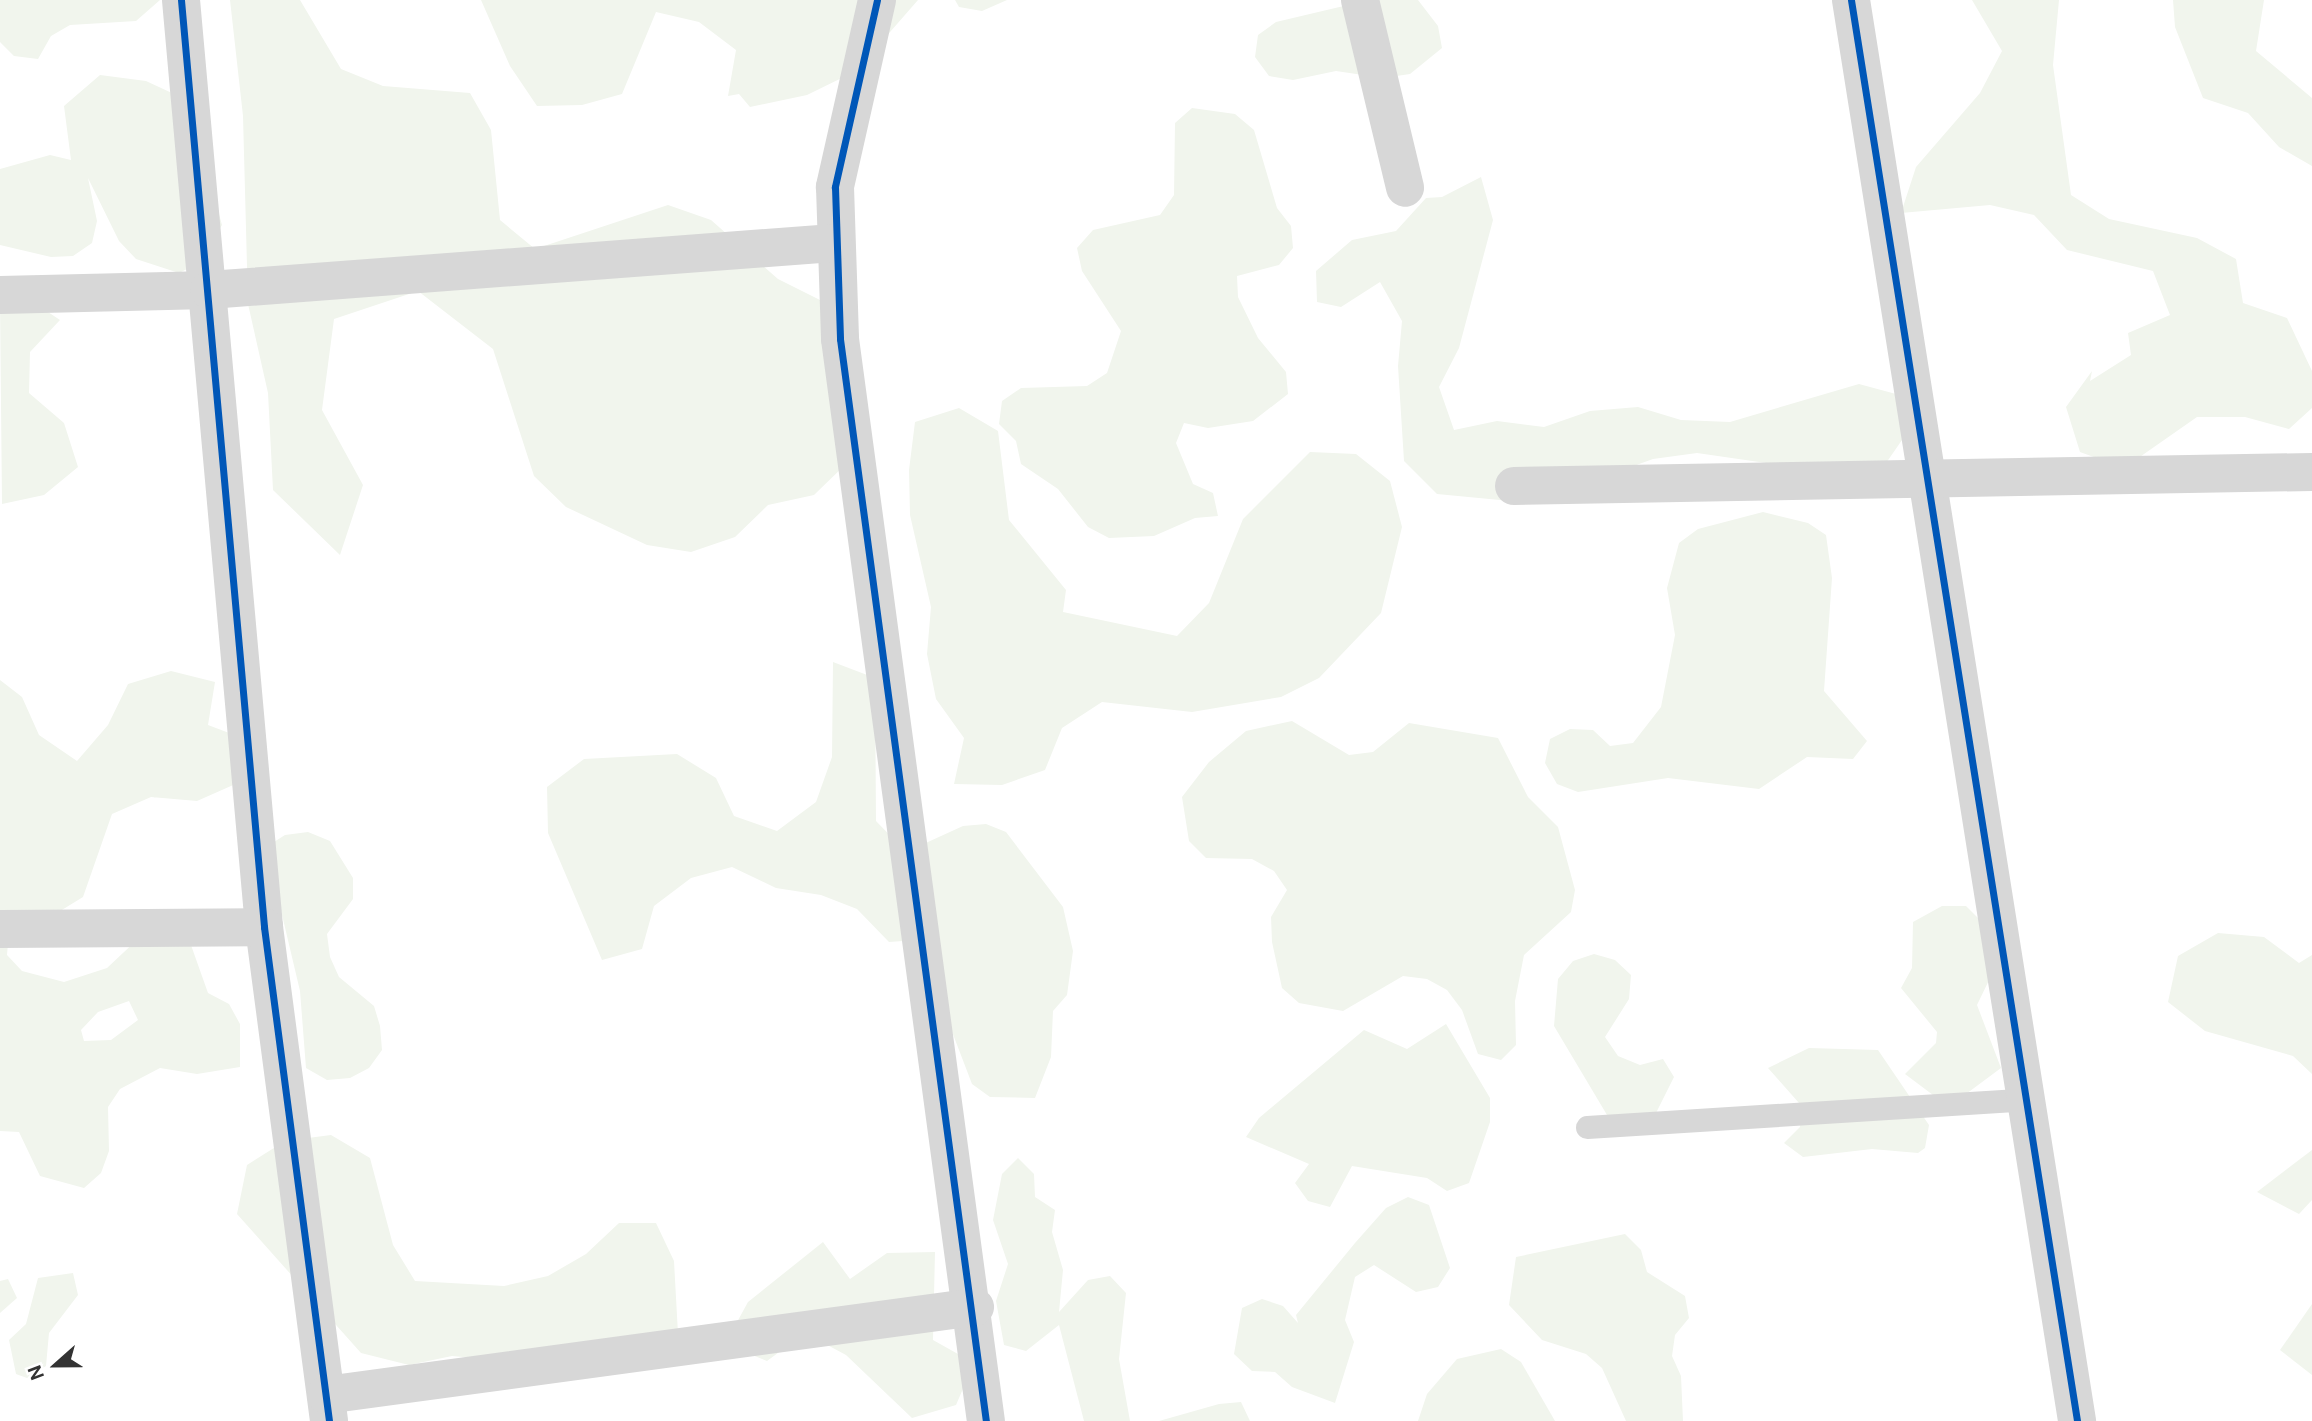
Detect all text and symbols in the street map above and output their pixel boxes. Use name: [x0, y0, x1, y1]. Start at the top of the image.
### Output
north arrow: [21, 1330, 91, 1400]
text: N: [22, 1362, 50, 1384]

